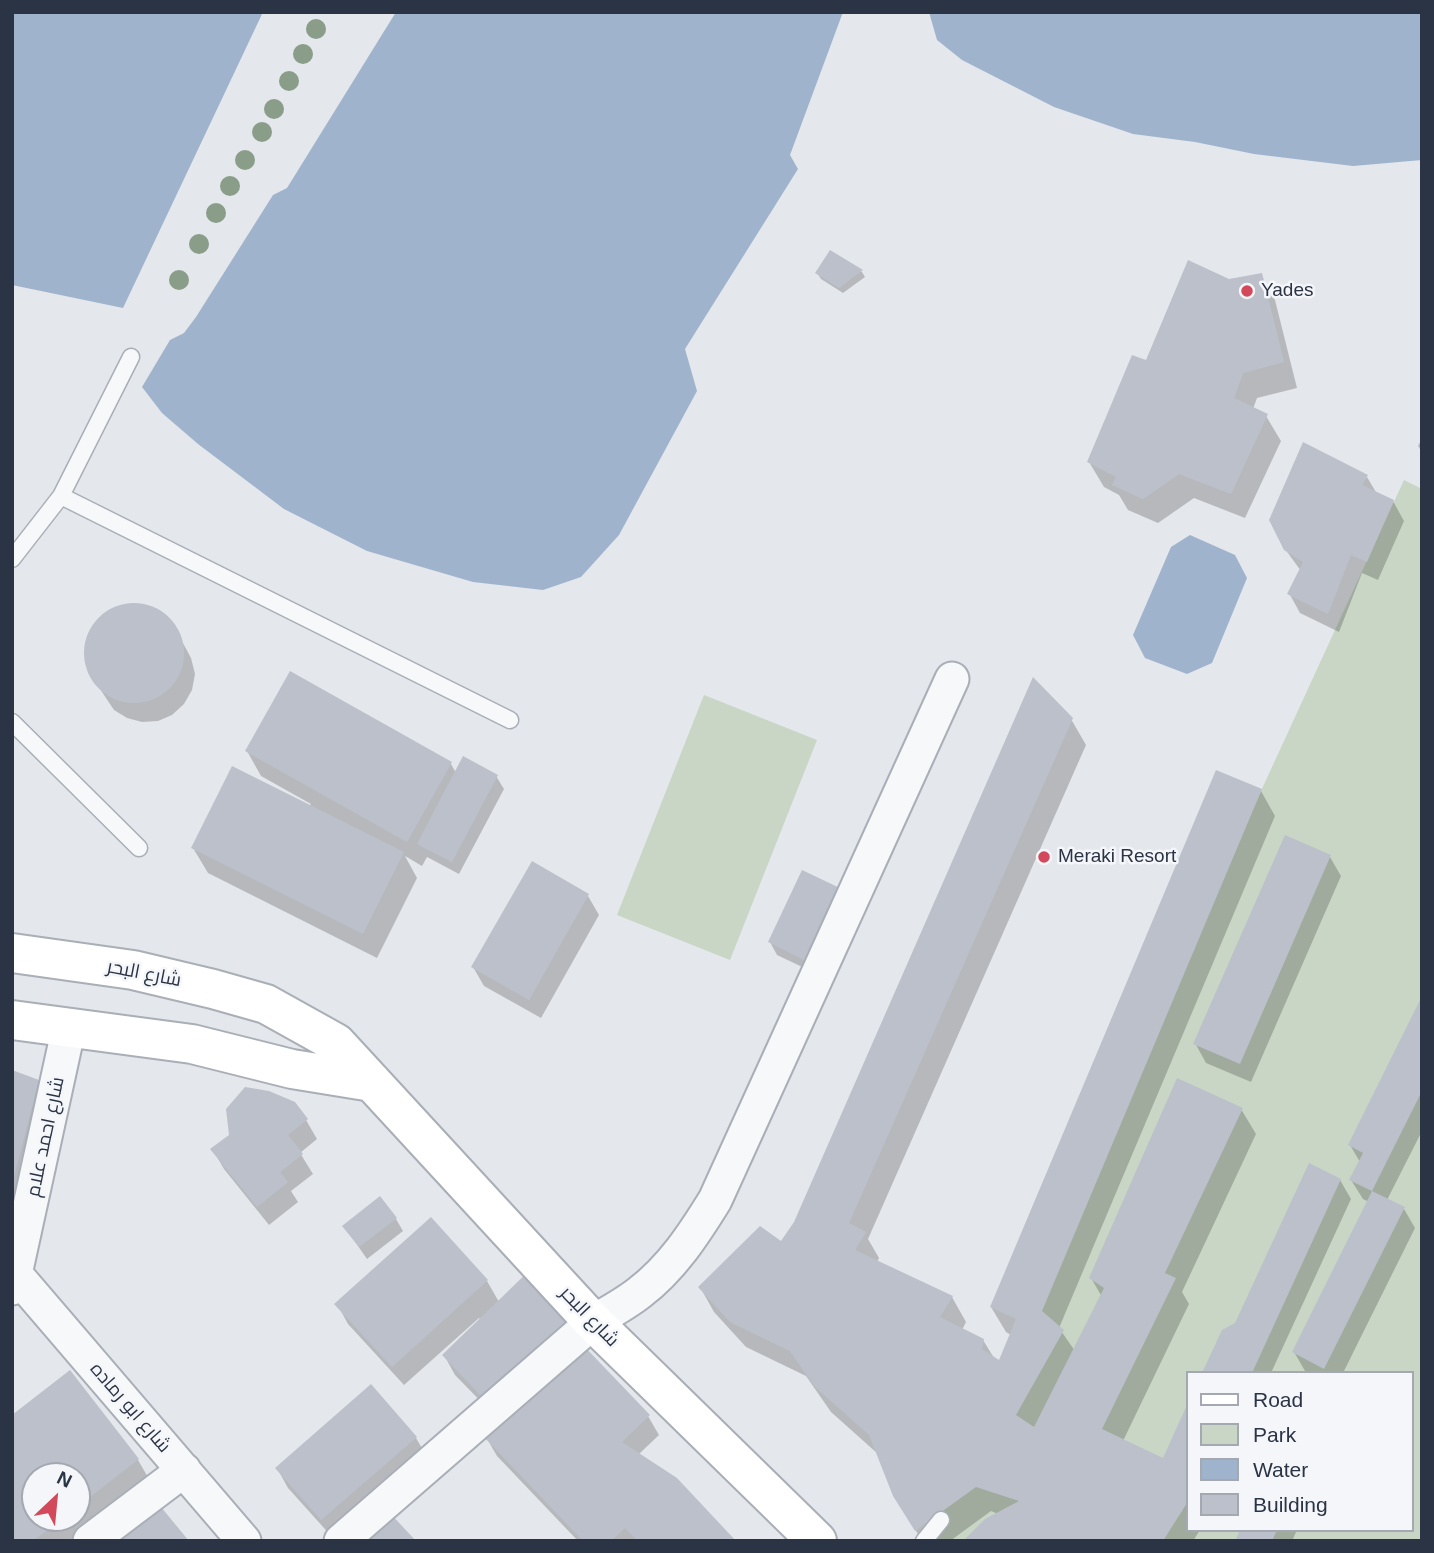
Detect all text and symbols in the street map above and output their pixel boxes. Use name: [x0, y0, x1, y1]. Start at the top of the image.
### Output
place label: Yades: [1261, 280, 1313, 302]
marker: Yades: [1239, 283, 1255, 299]
place label: Meraki Resort: [1058, 846, 1176, 868]
marker: Meraki Resort: [1036, 849, 1052, 865]
street label: شارع البحر: [105, 956, 183, 992]
street label: شارع احمد علام: [22, 1075, 70, 1199]
street label: شارع البحر: [555, 1282, 623, 1352]
street label: شارع ابو رماده: [85, 1358, 175, 1458]
legend: [1186, 1371, 1413, 1532]
text: Road: [1253, 1388, 1303, 1411]
text: Park: [1253, 1423, 1296, 1446]
text: Water: [1253, 1458, 1308, 1481]
north arrow: [21, 1462, 91, 1532]
text: N: [54, 1467, 75, 1492]
text: Building: [1253, 1493, 1328, 1516]

